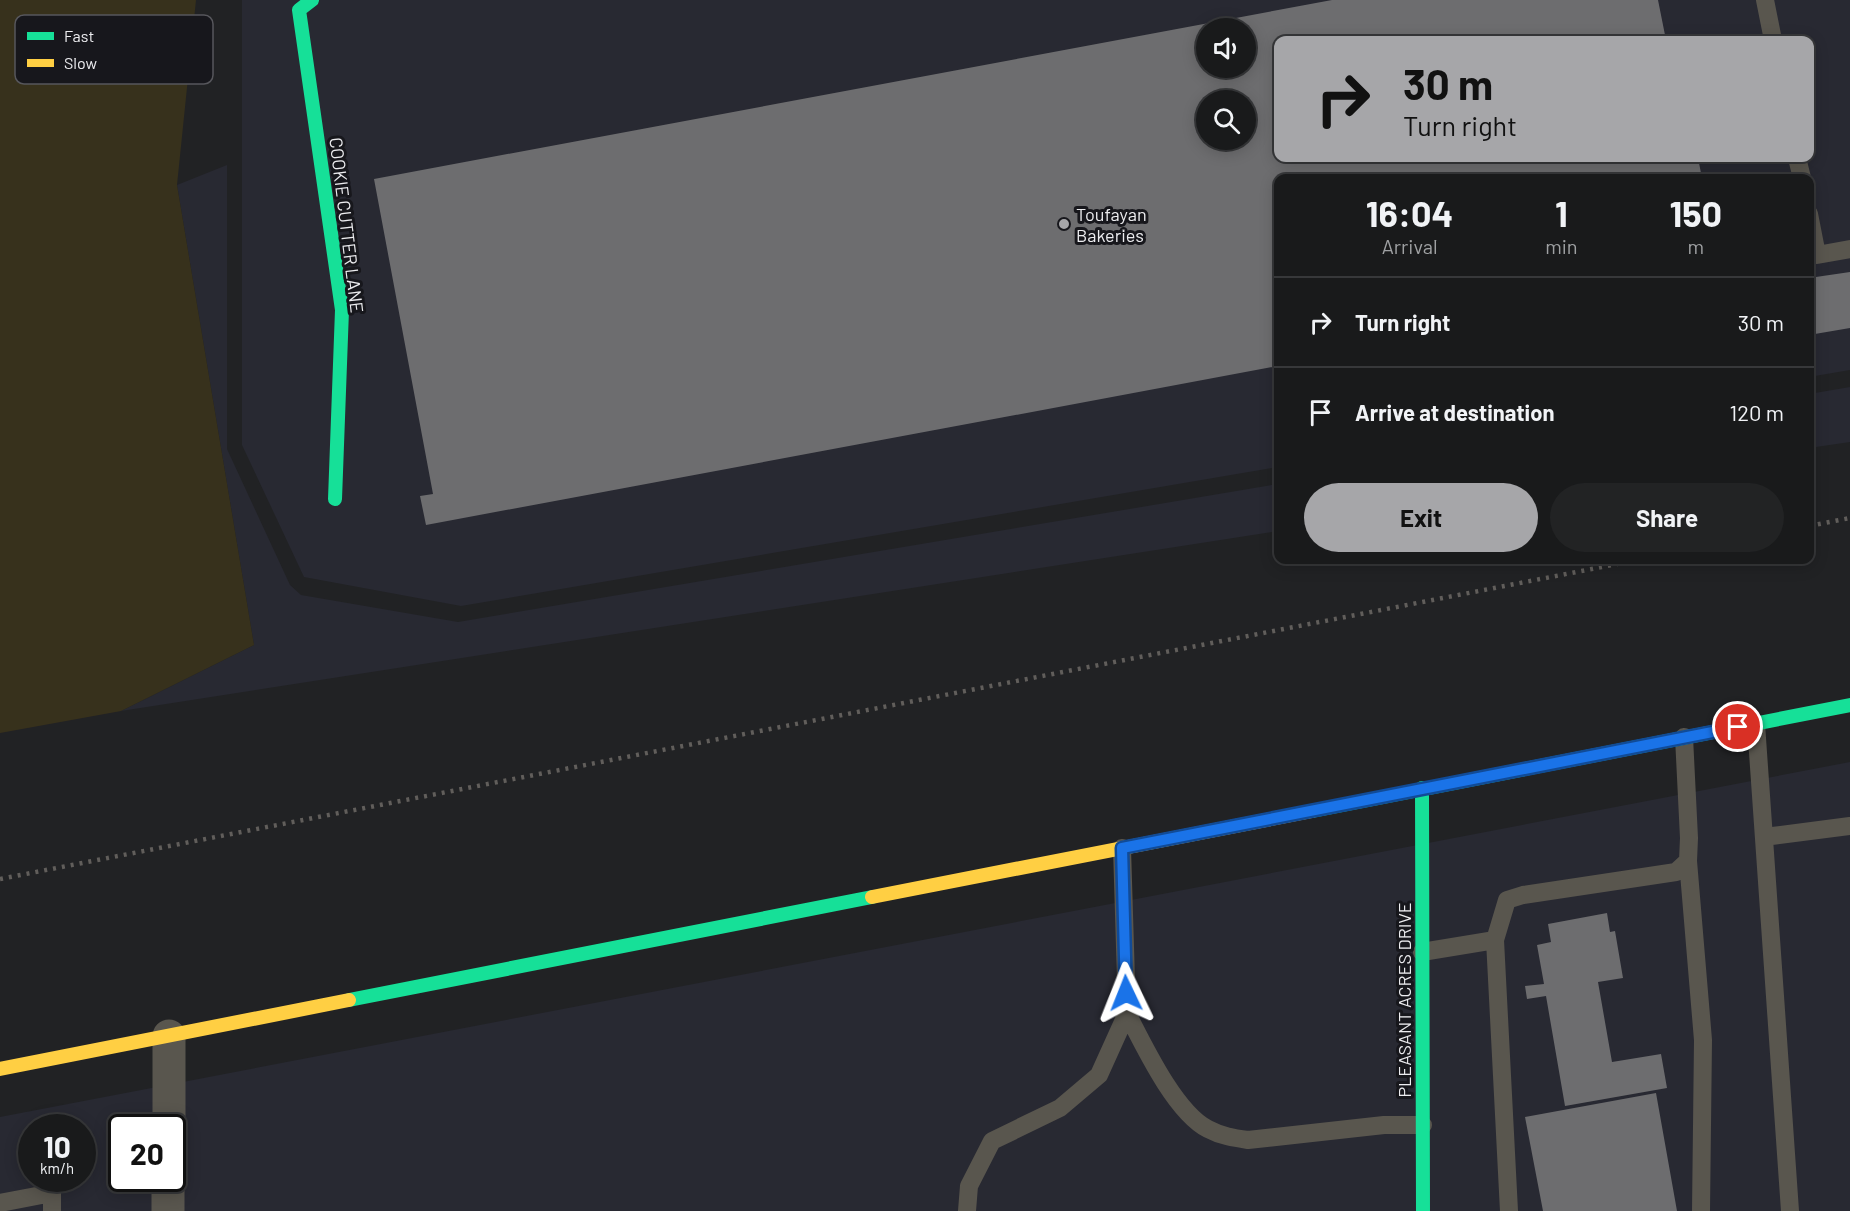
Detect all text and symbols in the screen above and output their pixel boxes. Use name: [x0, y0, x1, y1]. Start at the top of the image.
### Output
legend: [15, 15, 213, 84]
map controls: [1196, 18, 1256, 150]
button: sound: [1196, 18, 1256, 78]
text: Fast: [64, 26, 94, 45]
text: Slow: [64, 53, 97, 72]
text: 30 m: [1403, 58, 1493, 108]
icon: right: [1304, 60, 1382, 138]
button: search: [1196, 90, 1256, 150]
text: Turn right: [1403, 109, 1517, 141]
street label: COOKIE CUTTER LANE: [325, 136, 369, 314]
text: 16:04: [1366, 191, 1453, 234]
text: 1: [1555, 191, 1568, 234]
text: 150: [1669, 191, 1722, 234]
place label: Toufayan Bakeries: [1076, 203, 1147, 246]
marker: Toufayan Bakeries: [1057, 217, 1071, 231]
text: Arrival: [1382, 234, 1438, 258]
text: min: [1545, 234, 1578, 258]
text: m: [1688, 234, 1704, 258]
icon: right: [1304, 306, 1337, 339]
text: Turn right: [1355, 309, 1450, 335]
text: 30 m: [1738, 309, 1784, 335]
icon: arrive: [1304, 396, 1337, 429]
text: Arrive at destination: [1355, 399, 1554, 425]
text: 120 m: [1729, 399, 1784, 425]
button: Exit: [1304, 483, 1538, 552]
button: Share: [1550, 483, 1784, 552]
pin: [1712, 701, 1763, 752]
icon: arrive: [1721, 710, 1754, 743]
street label: PLEASANT ACRES DRIVE: [1393, 902, 1415, 1098]
position arrow: [1094, 961, 1158, 1025]
speed limit sign: 20: [108, 1114, 186, 1192]
text: 10: [43, 1128, 71, 1164]
text: km/h: [40, 1159, 74, 1177]

